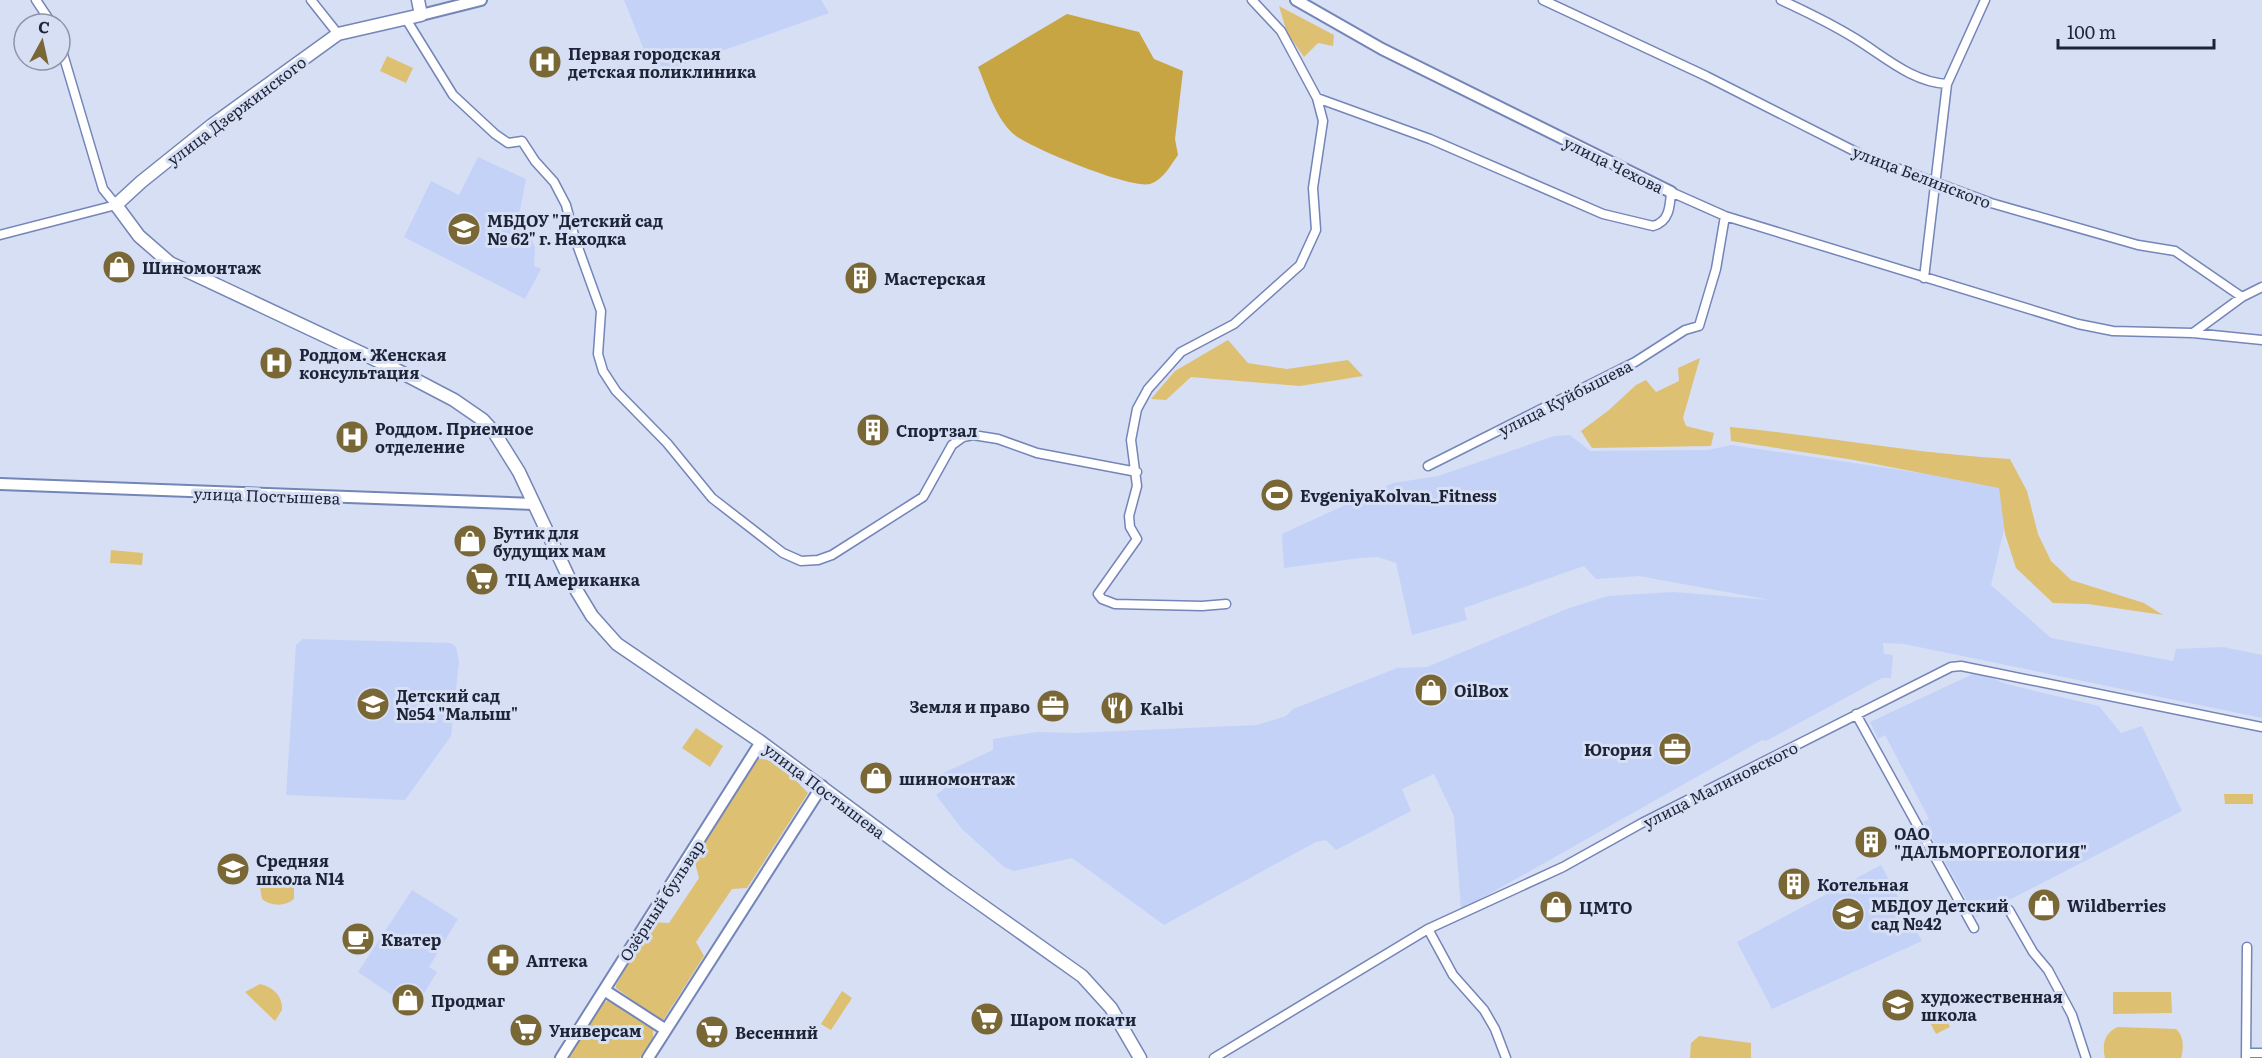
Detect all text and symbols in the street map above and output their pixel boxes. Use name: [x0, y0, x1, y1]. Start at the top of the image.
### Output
north arrow: [12, 12, 72, 72]
scale bar: [2058, 12, 2214, 50]
text: С: [37, 13, 52, 39]
text: 100 m: [2067, 18, 2116, 45]
place label: Первая городская детская поликлиника: [568, 41, 757, 83]
hospital icon: Первая городская детская поликлиника: [527, 44, 563, 80]
street label: улица Дзержинского: [161, 50, 311, 170]
street label: улица Чехова: [1560, 129, 1668, 199]
street label: улица Белинского: [1849, 138, 1995, 214]
place label: МБДОУ "Детский сад № 62" г. Находка: [487, 208, 663, 250]
school or university icon: МБДОУ "Детский сад № 62" г. Находка: [446, 211, 482, 247]
shop icon: Шиномонтаж: [101, 249, 137, 285]
place label: Шиномонтаж: [142, 255, 262, 279]
building icon: Мастерская: [843, 260, 879, 296]
place label: Мастерская: [884, 266, 986, 290]
place label: Роддом. Женская консультация: [299, 342, 446, 384]
hospital icon: Роддом. Женская консультация: [258, 345, 294, 381]
street label: улица Куйбышева: [1494, 353, 1636, 441]
building icon: Спортзал: [855, 412, 891, 448]
place label: Роддом. Приемное отделение: [375, 416, 533, 458]
place label: Спортзал: [896, 418, 977, 442]
hospital icon: Роддом. Приемное отделение: [334, 419, 370, 455]
sports icon: EvgeniyaKolvan_Fitness: [1259, 477, 1295, 513]
street label: улица Постышева: [193, 480, 341, 510]
place label: EvgeniyaKolvan_Fitness: [1300, 483, 1497, 507]
place label: Бутик для будущих мам: [493, 520, 606, 562]
shop icon: Бутик для будущих мам: [452, 523, 488, 559]
supermarket icon: ТЦ Американка: [464, 561, 500, 597]
place label: ТЦ Американка: [505, 567, 641, 591]
shop icon: OilBox: [1413, 672, 1449, 708]
place label: OilBox: [1454, 678, 1509, 702]
place label: Детский сад №54 "Малыш": [396, 683, 518, 725]
school or university icon: Детский сад №54 "Малыш": [355, 686, 391, 722]
office icon: Земля и право: [1035, 688, 1071, 724]
restaurant icon: Kalbi: [1099, 690, 1135, 726]
place label: Земля и право: [909, 694, 1030, 718]
place label: Kalbi: [1140, 696, 1184, 720]
office icon: Югория: [1657, 731, 1693, 767]
street label: улица Малиновского: [1638, 734, 1802, 834]
street label: улица Постышева: [759, 736, 891, 844]
place label: Югория: [1584, 737, 1652, 761]
shop icon: шиномонтаж: [858, 760, 894, 796]
place label: шиномонтаж: [899, 766, 1016, 790]
place label: ОАО "ДАЛЬМОРГЕОЛОГИЯ": [1894, 821, 2087, 863]
building icon: ОАО "ДАЛЬМОРГЕОЛОГИЯ": [1853, 824, 1889, 860]
street label: Озёрный бульвар: [613, 835, 709, 965]
place label: Средняя школа N14: [256, 848, 344, 890]
school or university icon: Средняя школа N14: [215, 851, 251, 887]
building icon: Котельная: [1776, 866, 1812, 902]
place label: Котельная: [1817, 872, 1909, 896]
shop icon: Wildberries: [2026, 887, 2062, 923]
shop icon: ЦМТО: [1538, 889, 1574, 925]
place label: МБДОУ Детский сад №42: [1871, 893, 2009, 935]
place label: Wildberries: [2067, 893, 2166, 917]
place label: ЦМТО: [1579, 895, 1633, 919]
school or university icon: МБДОУ Детский сад №42: [1830, 896, 1866, 932]
cafe icon: Кватер: [340, 921, 376, 957]
place label: Кватер: [381, 927, 441, 951]
pharmacy icon: Аптека: [485, 942, 521, 978]
place label: Аптека: [526, 948, 589, 972]
shop icon: Продмаг: [390, 982, 426, 1018]
place label: художественная школа: [1921, 984, 2063, 1026]
school or university icon: художественная школа: [1880, 987, 1916, 1023]
place label: Продмаг: [431, 988, 506, 1012]
supermarket icon: Шаром покати: [969, 1001, 1005, 1037]
place label: Шаром покати: [1010, 1007, 1136, 1031]
supermarket icon: Универсам: [508, 1012, 544, 1048]
supermarket icon: Весенний: [694, 1014, 730, 1050]
place label: Универсам: [549, 1018, 641, 1042]
place label: Весенний: [735, 1020, 818, 1044]

